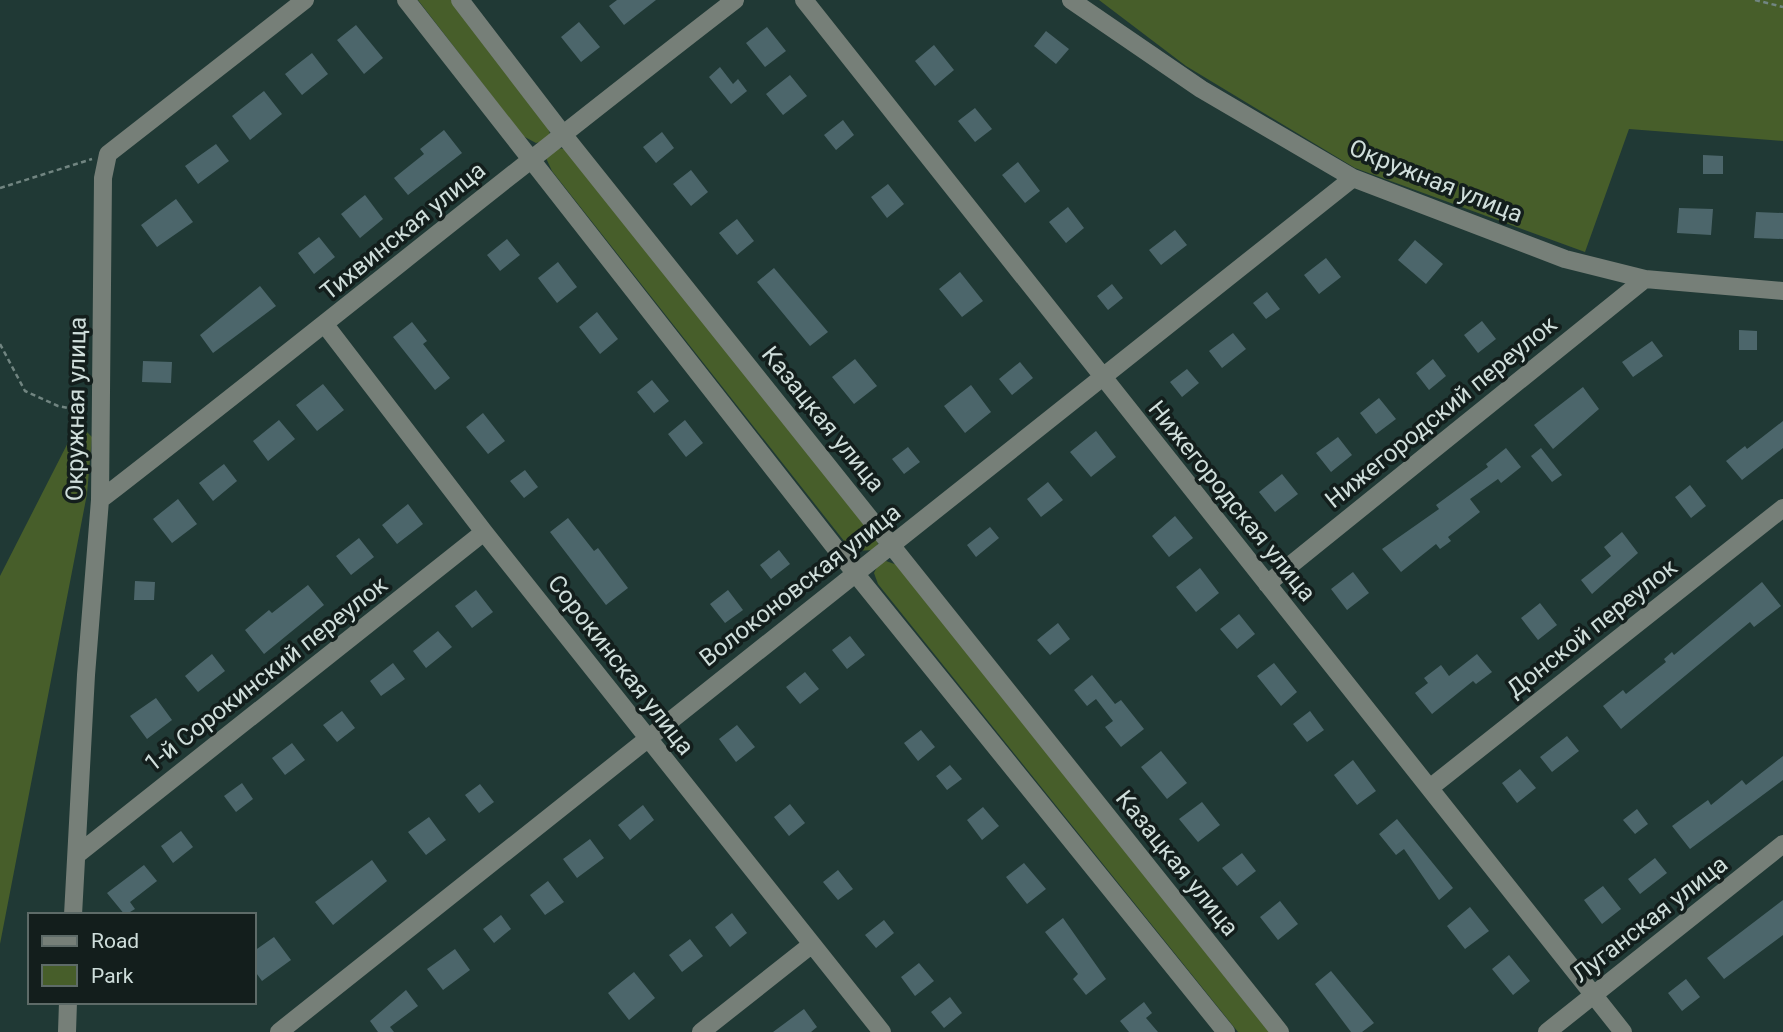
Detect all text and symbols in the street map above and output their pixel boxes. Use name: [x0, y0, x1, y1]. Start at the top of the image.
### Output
street label: Окружная улица: [1345, 133, 1527, 229]
street label: Тихвинская улица: [315, 156, 491, 306]
street label: Нижегородский переулок: [1320, 310, 1562, 514]
street label: Окружная улица: [60, 317, 92, 501]
street label: Казацкая улица: [756, 341, 890, 497]
street label: Нижегородская улица: [1143, 395, 1321, 607]
street label: Волоконовская улица: [694, 498, 906, 672]
street label: Донской переулок: [1501, 553, 1683, 703]
street label: Сорокинская улица: [542, 569, 700, 761]
street label: 1-й Сорокинский переулок: [139, 571, 393, 777]
street label: Казацкая улица: [1110, 785, 1244, 941]
street label: Луганская улица: [1567, 850, 1733, 988]
legend: [28, 913, 256, 1004]
text: Road: [91, 929, 139, 953]
text: Park: [91, 964, 134, 988]

